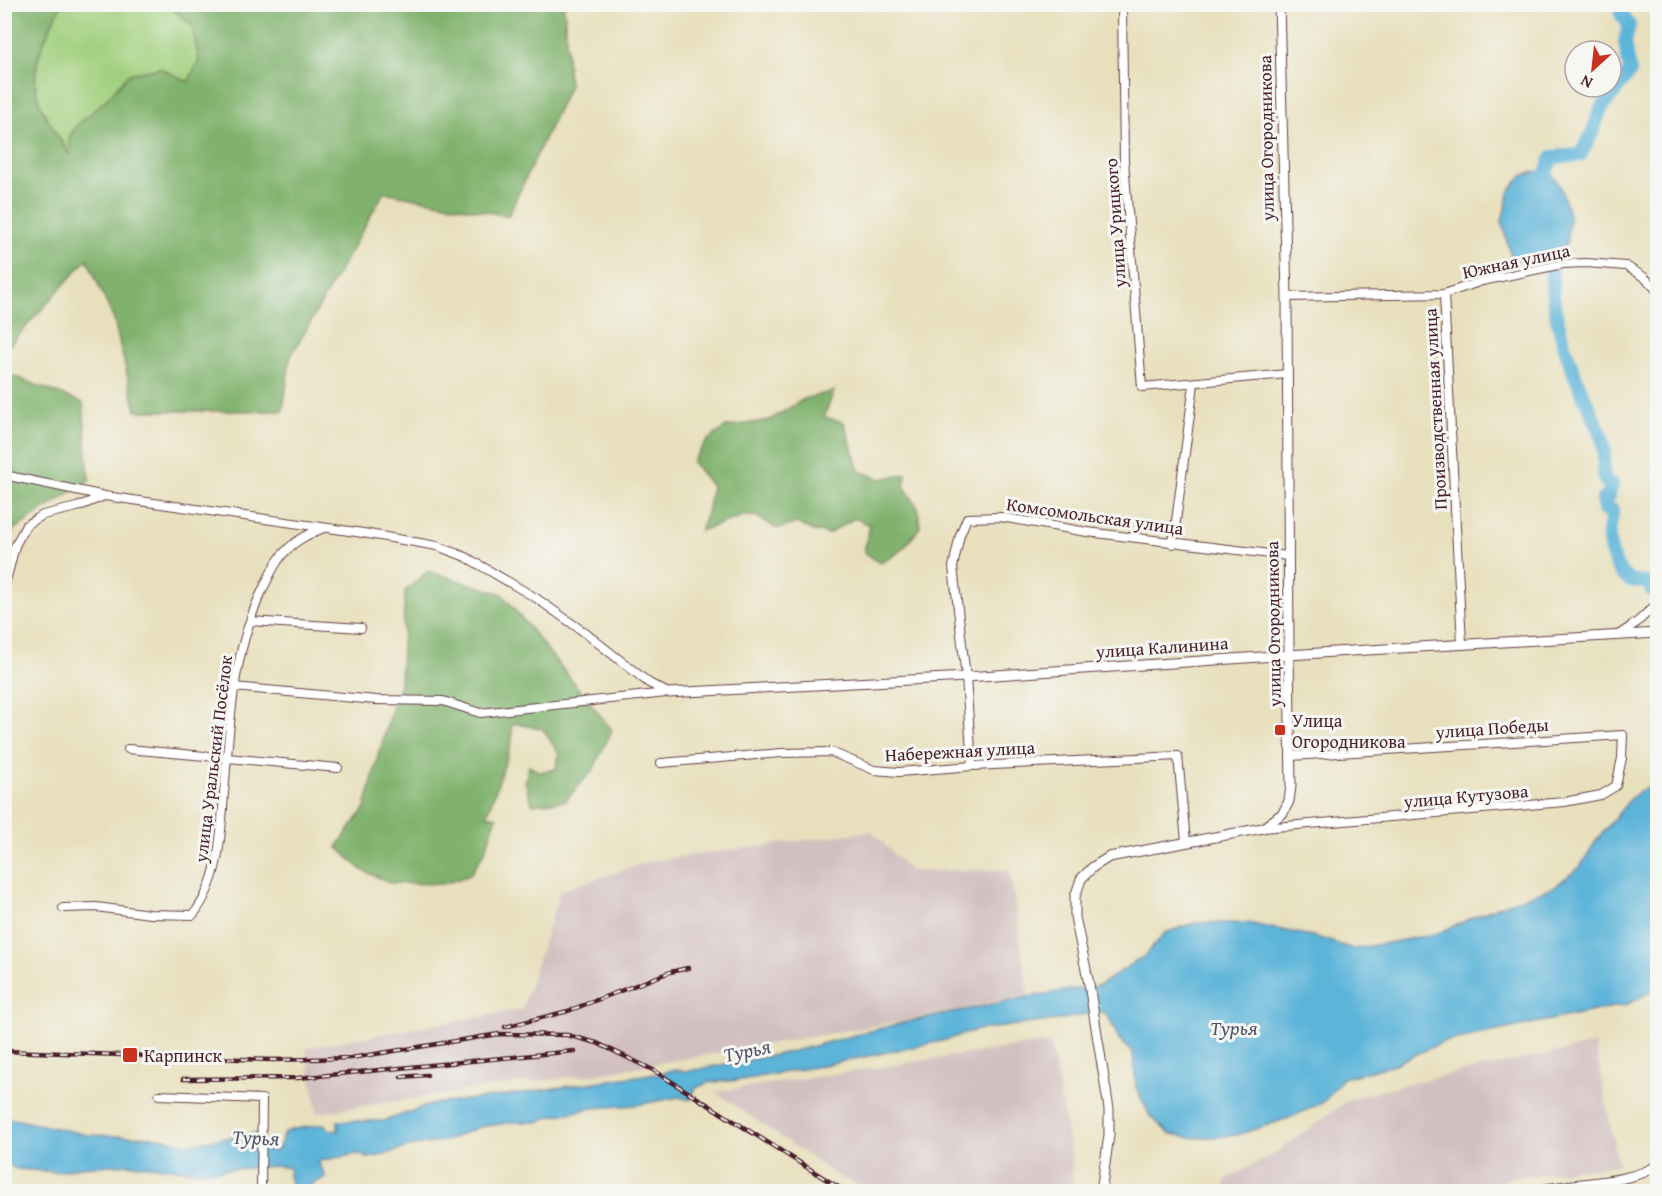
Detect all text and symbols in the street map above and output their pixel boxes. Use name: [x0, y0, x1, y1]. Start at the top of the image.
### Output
north arrow: [1563, 39, 1623, 99]
street label: улица Огородникова: [1251, 54, 1281, 222]
text: N: [1576, 69, 1596, 95]
street label: улица Урицкого: [1097, 157, 1133, 290]
street label: Южная улица: [1460, 236, 1573, 286]
street label: Производственная улица: [1416, 307, 1454, 510]
street label: Комсомольская улица: [1005, 490, 1186, 542]
street label: улица Огородникова: [1258, 540, 1288, 708]
street label: улица Калинина: [1094, 629, 1230, 665]
street label: улица Уральский Посёлок: [187, 653, 239, 865]
place label: Улица Огородникова: [1292, 707, 1406, 755]
street label: улица Победы: [1434, 711, 1550, 745]
marker: Улица Огородникова: [1273, 723, 1287, 737]
street label: Набережная улица: [884, 734, 1036, 768]
street label: улица Кутузова: [1402, 777, 1530, 815]
water label: Турья: [1210, 1013, 1258, 1042]
water label: Турья: [721, 1031, 773, 1069]
place label: Карпинск: [144, 1042, 223, 1069]
marker: Карпинск: [121, 1046, 139, 1064]
water label: Турья: [232, 1122, 280, 1152]

